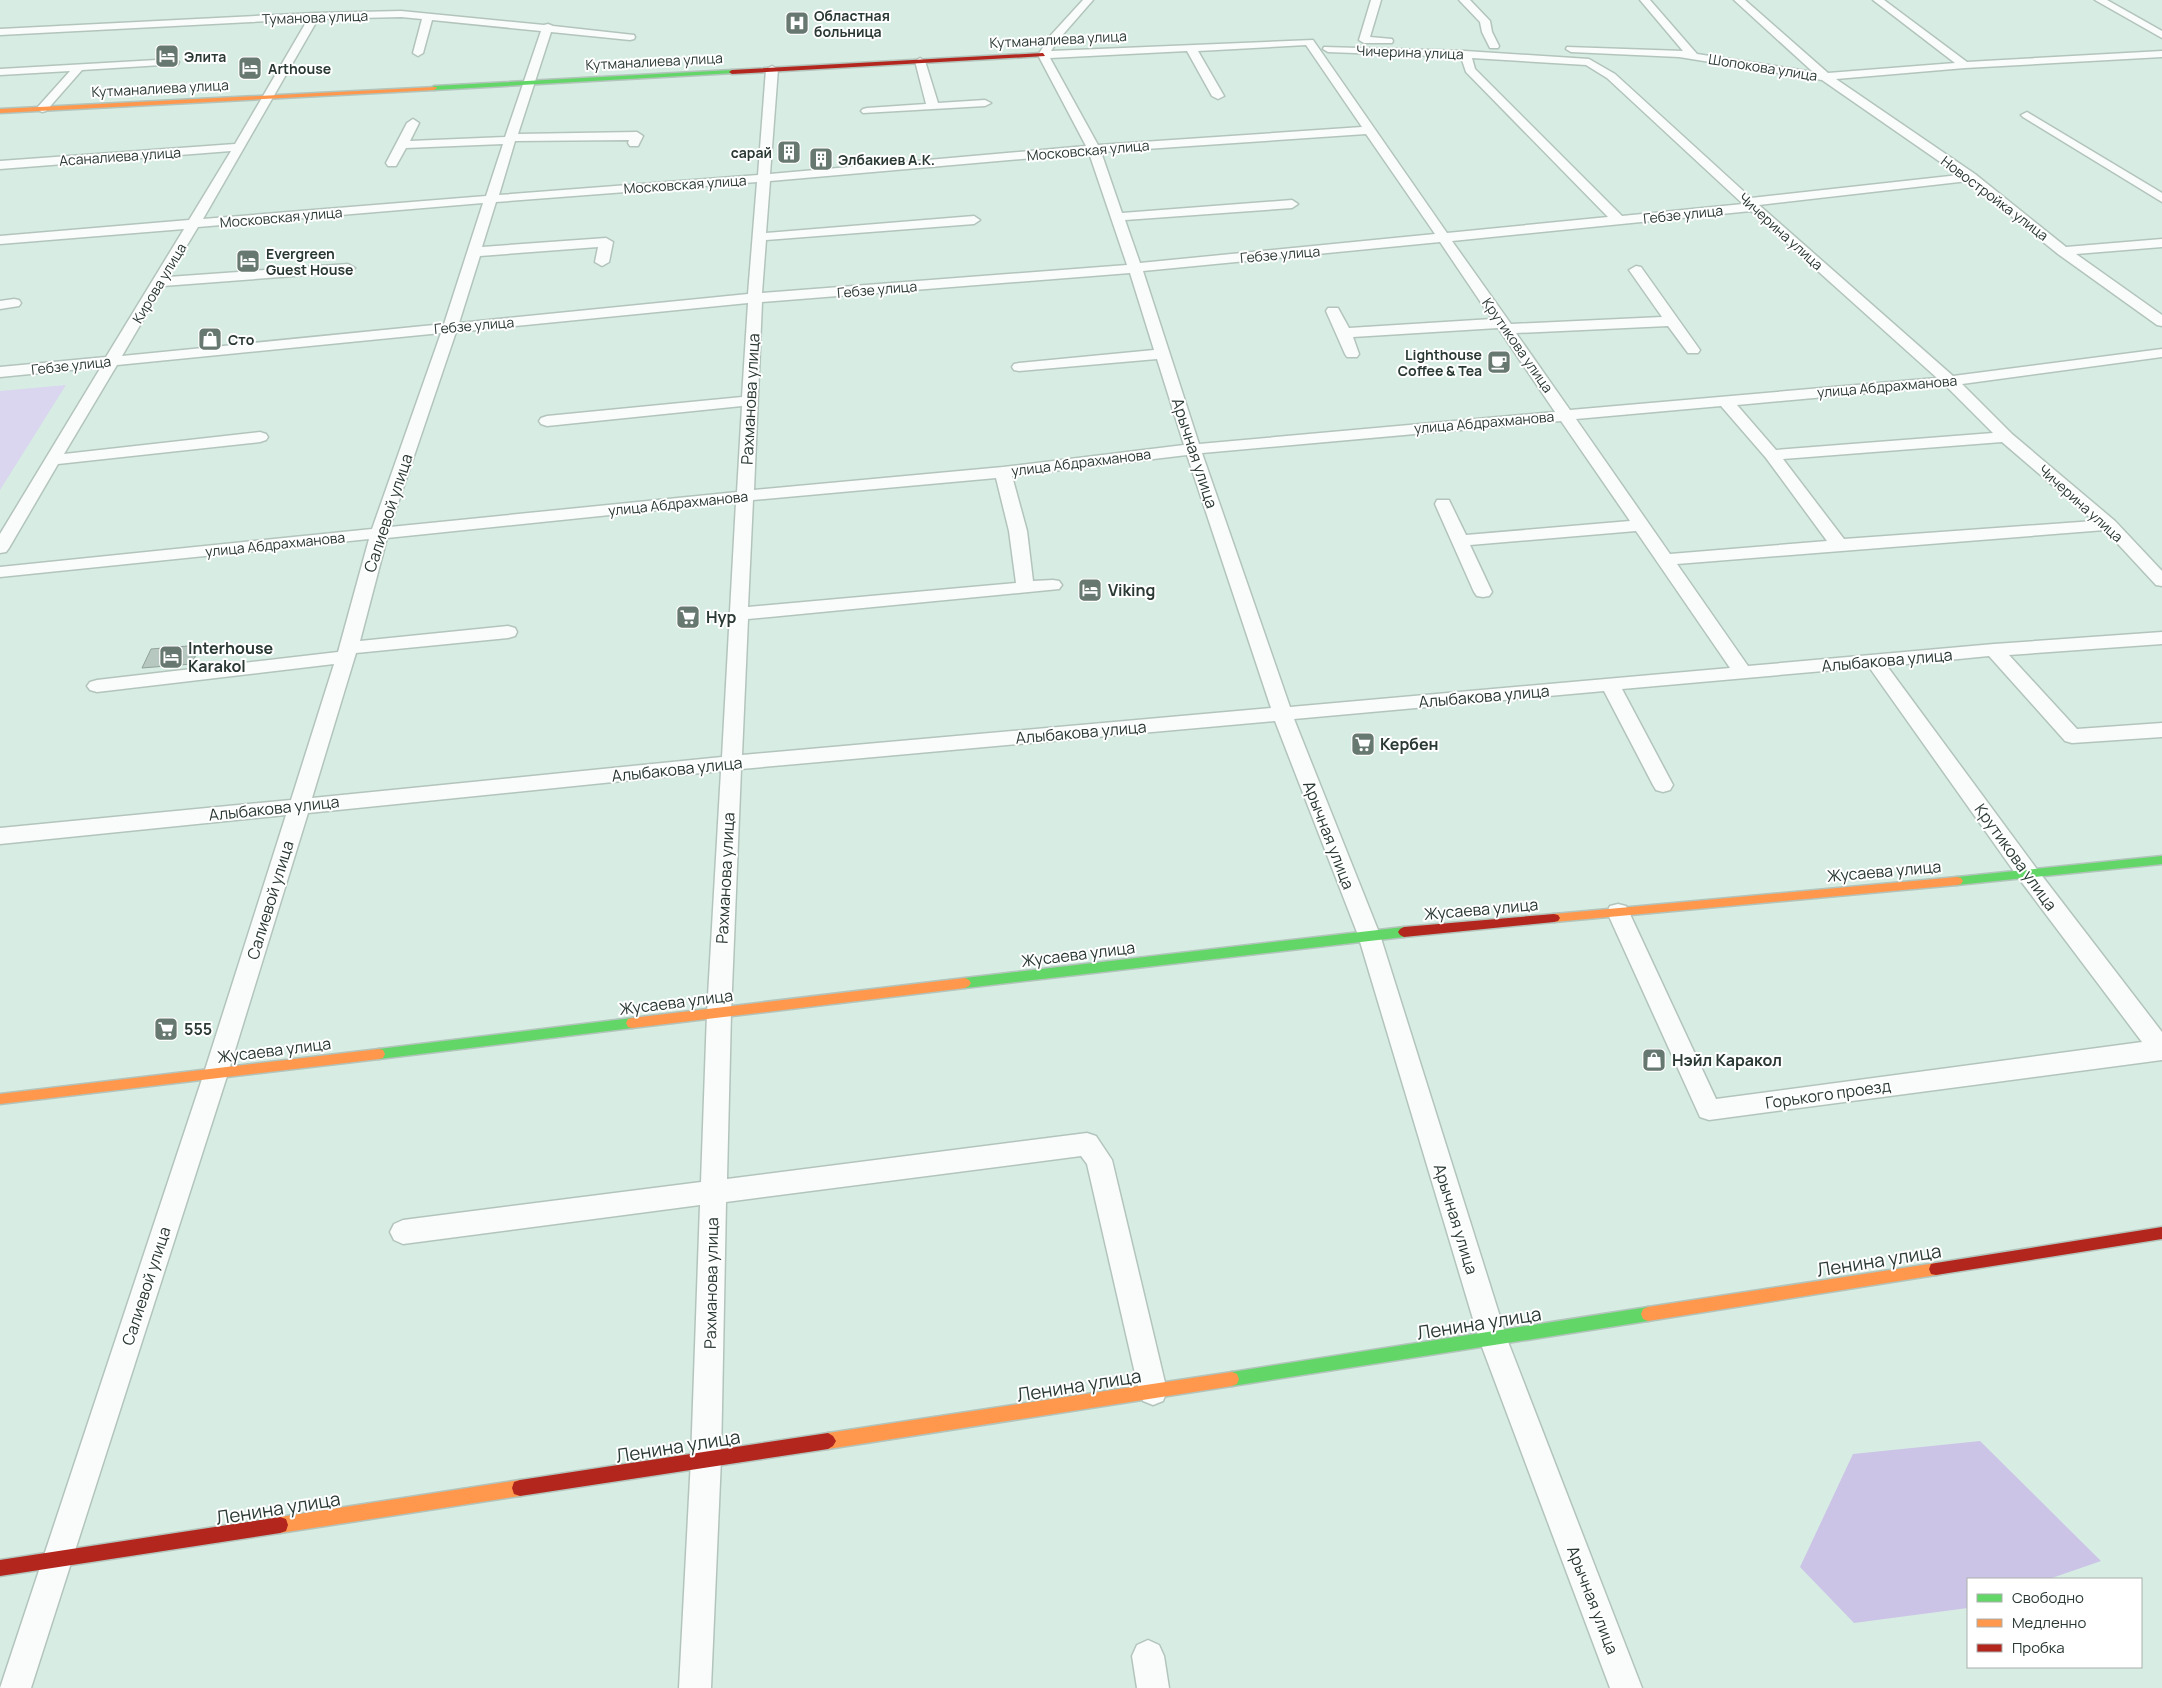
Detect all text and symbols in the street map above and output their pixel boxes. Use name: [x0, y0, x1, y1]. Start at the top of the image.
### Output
street label: Туманова улица: [261, 6, 369, 28]
place label: Областная больница: [814, 6, 890, 41]
hospital icon: Областная больница: [784, 10, 810, 36]
street label: Кутманалиева улица: [989, 26, 1127, 52]
street label: Чичерина улица: [1356, 41, 1464, 63]
hotel icon: Элита: [154, 43, 180, 69]
place label: Элита: [184, 47, 226, 66]
street label: Кутманалиева улица: [585, 48, 723, 74]
street label: Шопокова улица: [1707, 49, 1819, 85]
hotel icon: Arthouse: [237, 55, 263, 81]
place label: Arthouse: [268, 59, 331, 78]
street label: Кутманалиева улица: [91, 75, 229, 101]
street label: Московская улица: [1026, 135, 1150, 165]
building icon: сарай: [776, 139, 802, 165]
street label: Асаналиева улица: [58, 142, 182, 170]
place label: сарай: [731, 143, 772, 162]
building icon: Элбакиев А.К.: [808, 146, 834, 172]
place label: Элбакиев А.К.: [838, 150, 935, 169]
street label: Новостройка улица: [1937, 151, 2053, 245]
street label: Московская улица: [623, 170, 747, 198]
street label: Чичерина улица: [1735, 188, 1827, 274]
street label: Гебзе улица: [1642, 200, 1724, 228]
street label: Московская улица: [219, 202, 343, 232]
street label: Кирова улица: [128, 239, 190, 327]
street label: Гебзе улица: [1239, 241, 1321, 267]
place label: Evergreen Guest House: [266, 244, 353, 279]
hotel icon: Evergreen Guest House: [235, 248, 261, 274]
street label: Гебзе улица: [836, 276, 918, 302]
street label: Крутикова улица: [1478, 294, 1558, 396]
street label: Гебзе улица: [433, 312, 515, 338]
shop icon: Сто: [197, 326, 223, 352]
place label: Сто: [228, 330, 255, 349]
street label: Рахманова улица: [736, 333, 764, 465]
place label: Lighthouse Coffee & Tea: [1398, 345, 1482, 380]
cafe icon: Lighthouse Coffee & Tea: [1486, 349, 1512, 375]
street label: Гебзе улица: [30, 351, 112, 379]
street label: улица Абдрахманова: [1816, 370, 1958, 402]
street label: Арычная улица: [1167, 395, 1223, 511]
street label: улица Абдрахманова: [1413, 406, 1555, 438]
street label: улица Абдрахманова: [1010, 444, 1152, 480]
street label: Салиевой улица: [358, 451, 418, 575]
street label: Чичерина улица: [2035, 460, 2127, 546]
street label: улица Абдрахманова: [607, 486, 749, 520]
street label: улица Абдрахманова: [204, 527, 346, 561]
hotel icon: Viking: [1077, 577, 1103, 603]
place label: Viking: [1108, 579, 1155, 601]
supermarket icon: Нур: [675, 604, 701, 630]
place label: Нур: [706, 606, 736, 628]
place label: Interhouse Karakol: [188, 637, 274, 677]
street label: Алыбакова улица: [1821, 643, 1953, 677]
hotel icon: Interhouse Karakol: [158, 644, 184, 670]
street label: Алыбакова улица: [1418, 679, 1550, 713]
street label: Алыбакова улица: [1015, 715, 1147, 749]
supermarket icon: Кербен: [1350, 731, 1376, 757]
place label: Кербен: [1380, 733, 1439, 755]
street label: Алыбакова улица: [611, 751, 743, 787]
street label: Арычная улица: [1298, 778, 1360, 892]
street label: Алыбакова улица: [208, 790, 340, 826]
street label: Крутикова улица: [1970, 799, 2062, 915]
street label: Рахманова улица: [711, 812, 739, 944]
street label: Салиевой улица: [241, 838, 299, 962]
street label: Жусаева улица: [1826, 855, 1942, 887]
street label: Жусаева улица: [1423, 893, 1539, 925]
street label: Жусаева улица: [1020, 936, 1136, 972]
street label: Жусаева улица: [618, 984, 734, 1020]
supermarket icon: 555: [153, 1016, 179, 1042]
place label: 555: [184, 1018, 212, 1040]
street label: Жусаева улица: [216, 1032, 332, 1068]
shop icon: Нэйл Каракол: [1641, 1047, 1667, 1073]
place label: Нэйл Каракол: [1672, 1049, 1782, 1071]
street label: Горького проезд: [1764, 1074, 1893, 1114]
street label: Арычная улица: [1429, 1161, 1483, 1277]
street label: Рахманова улица: [699, 1217, 723, 1349]
street label: Салиевой улица: [116, 1224, 176, 1348]
street label: Ленина улица: [1815, 1237, 1943, 1283]
street label: Ленина улица: [1415, 1300, 1543, 1346]
street label: Ленина улица: [1015, 1362, 1143, 1408]
street label: Ленина улица: [614, 1423, 742, 1469]
street label: Ленина улица: [214, 1485, 342, 1531]
street label: Арычная улица: [1562, 1543, 1624, 1657]
legend: [1967, 1578, 2142, 1668]
text: Свободно: [2012, 1587, 2084, 1608]
text: Медленно: [2012, 1612, 2086, 1633]
text: Пробка: [2012, 1637, 2065, 1658]

